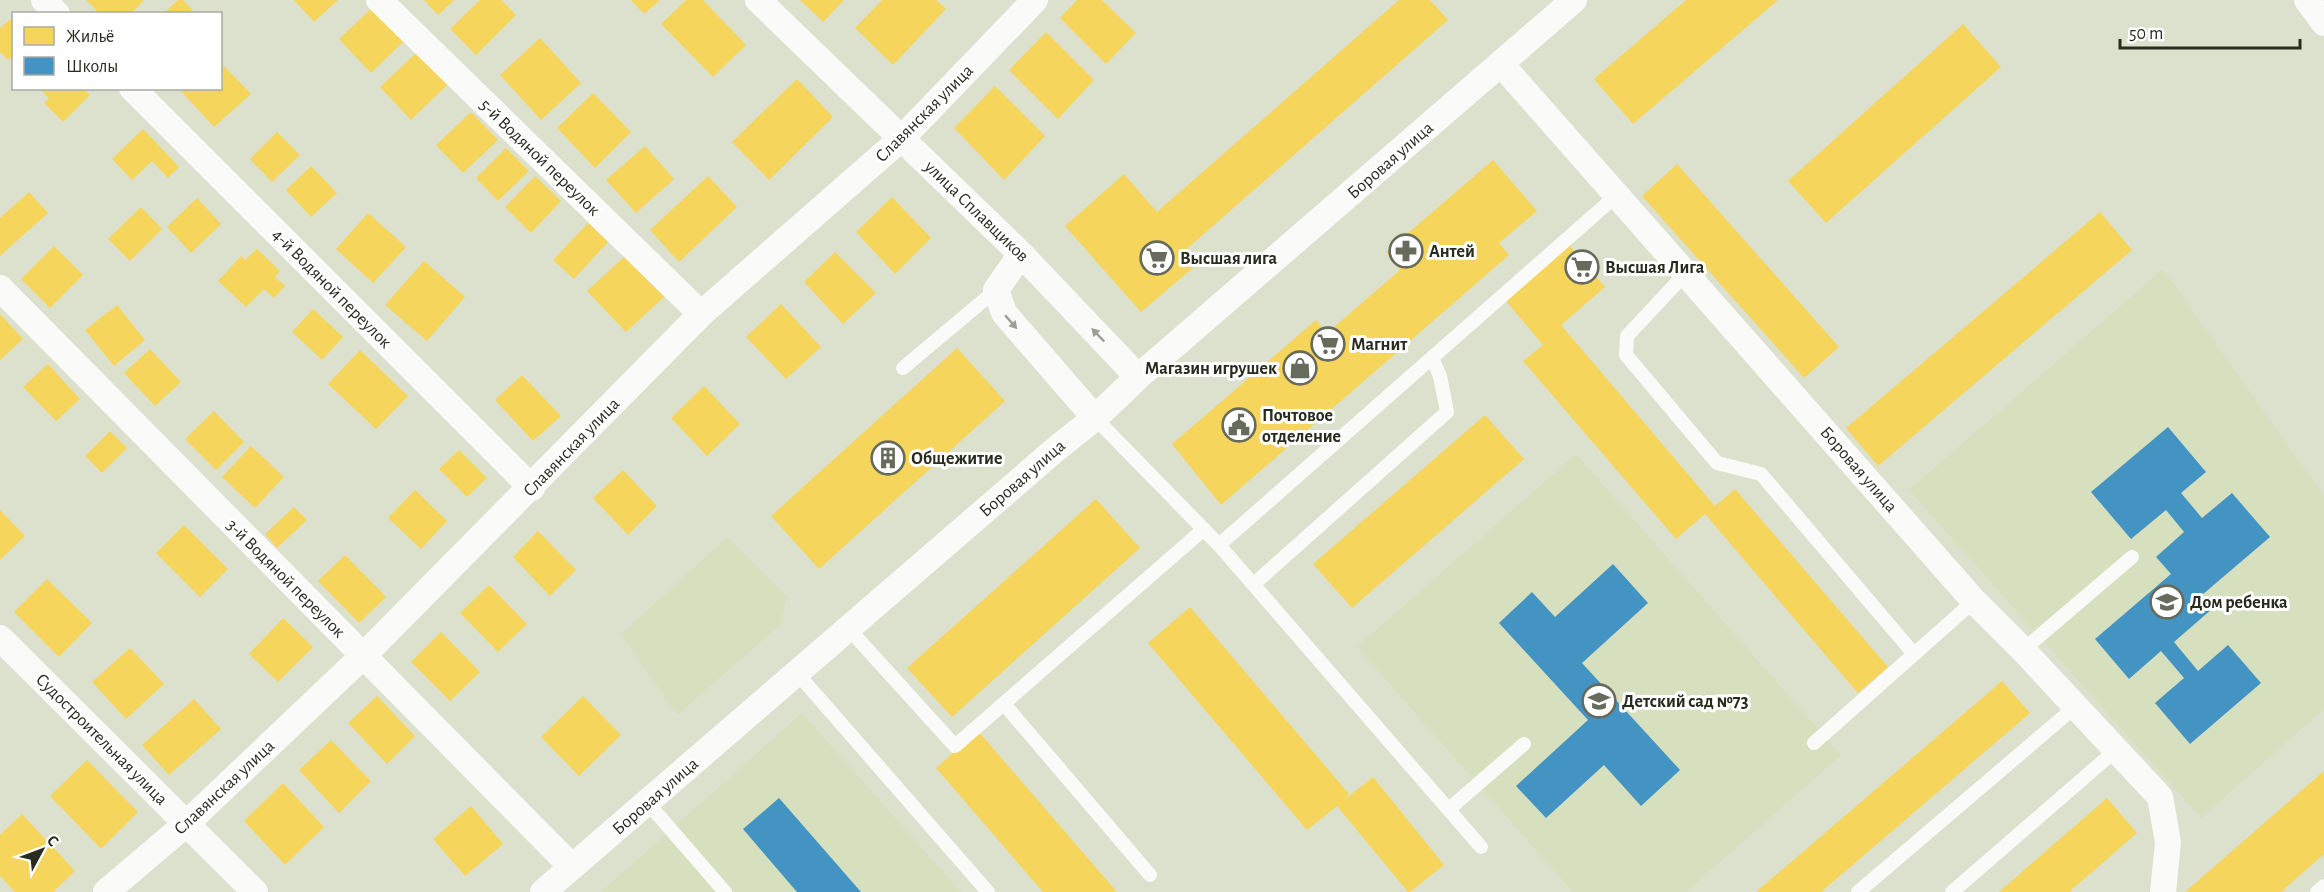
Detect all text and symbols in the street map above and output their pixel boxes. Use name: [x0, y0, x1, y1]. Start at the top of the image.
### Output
legend: [12, 12, 222, 90]
scale bar: [2120, 12, 2300, 50]
text: 50 m: [2129, 25, 2163, 43]
text: Жильё: [66, 28, 114, 46]
text: Школы: [66, 58, 118, 76]
street label: Славянская улица: [872, 61, 977, 166]
street label: 5-й Водяной переулок: [476, 96, 603, 220]
street label: Боровая улица: [1344, 119, 1437, 203]
street label: улица Сплавщиков: [920, 157, 1032, 266]
street label: 4-й Водяной переулок: [268, 226, 395, 352]
pharmacy icon: Антей: [1388, 233, 1424, 269]
supermarket icon: Высшая лига: [1139, 240, 1175, 276]
place label: Антей: [1429, 243, 1475, 261]
supermarket icon: Высшая Лига: [1564, 249, 1600, 285]
place label: Высшая лига: [1180, 250, 1278, 268]
place label: Высшая Лига: [1605, 259, 1705, 277]
one-way arrow: [1004, 314, 1017, 329]
supermarket icon: Магнит: [1310, 326, 1346, 362]
one-way arrow: [1091, 327, 1105, 342]
place label: Магнит: [1351, 336, 1408, 354]
shop icon: Магазин игрушек: [1282, 350, 1318, 386]
place label: Магазин игрушек: [1145, 360, 1277, 378]
street label: Славянская улица: [520, 395, 623, 501]
public building icon: Почтовое отделение: [1221, 407, 1257, 443]
place label: Почтовое отделение: [1262, 407, 1341, 446]
street label: Боровая улица: [1816, 423, 1900, 516]
street label: Боровая улица: [976, 437, 1069, 521]
building icon: Общежитие: [870, 440, 906, 476]
place label: Общежитие: [911, 450, 1002, 468]
street label: 3-й Водяной переулок: [223, 516, 348, 642]
school or university icon: Дом ребенка: [2149, 584, 2185, 620]
place label: Дом ребенка: [2190, 594, 2288, 612]
street label: Судостроительная улица: [32, 670, 171, 809]
school or university icon: Детский сад №73: [1581, 683, 1617, 719]
place label: Детский сад №73: [1622, 693, 1749, 711]
street label: Славянская улица: [171, 737, 278, 839]
street label: Боровая улица: [609, 755, 702, 839]
north arrow: [12, 820, 72, 880]
text: С: [44, 832, 62, 850]

